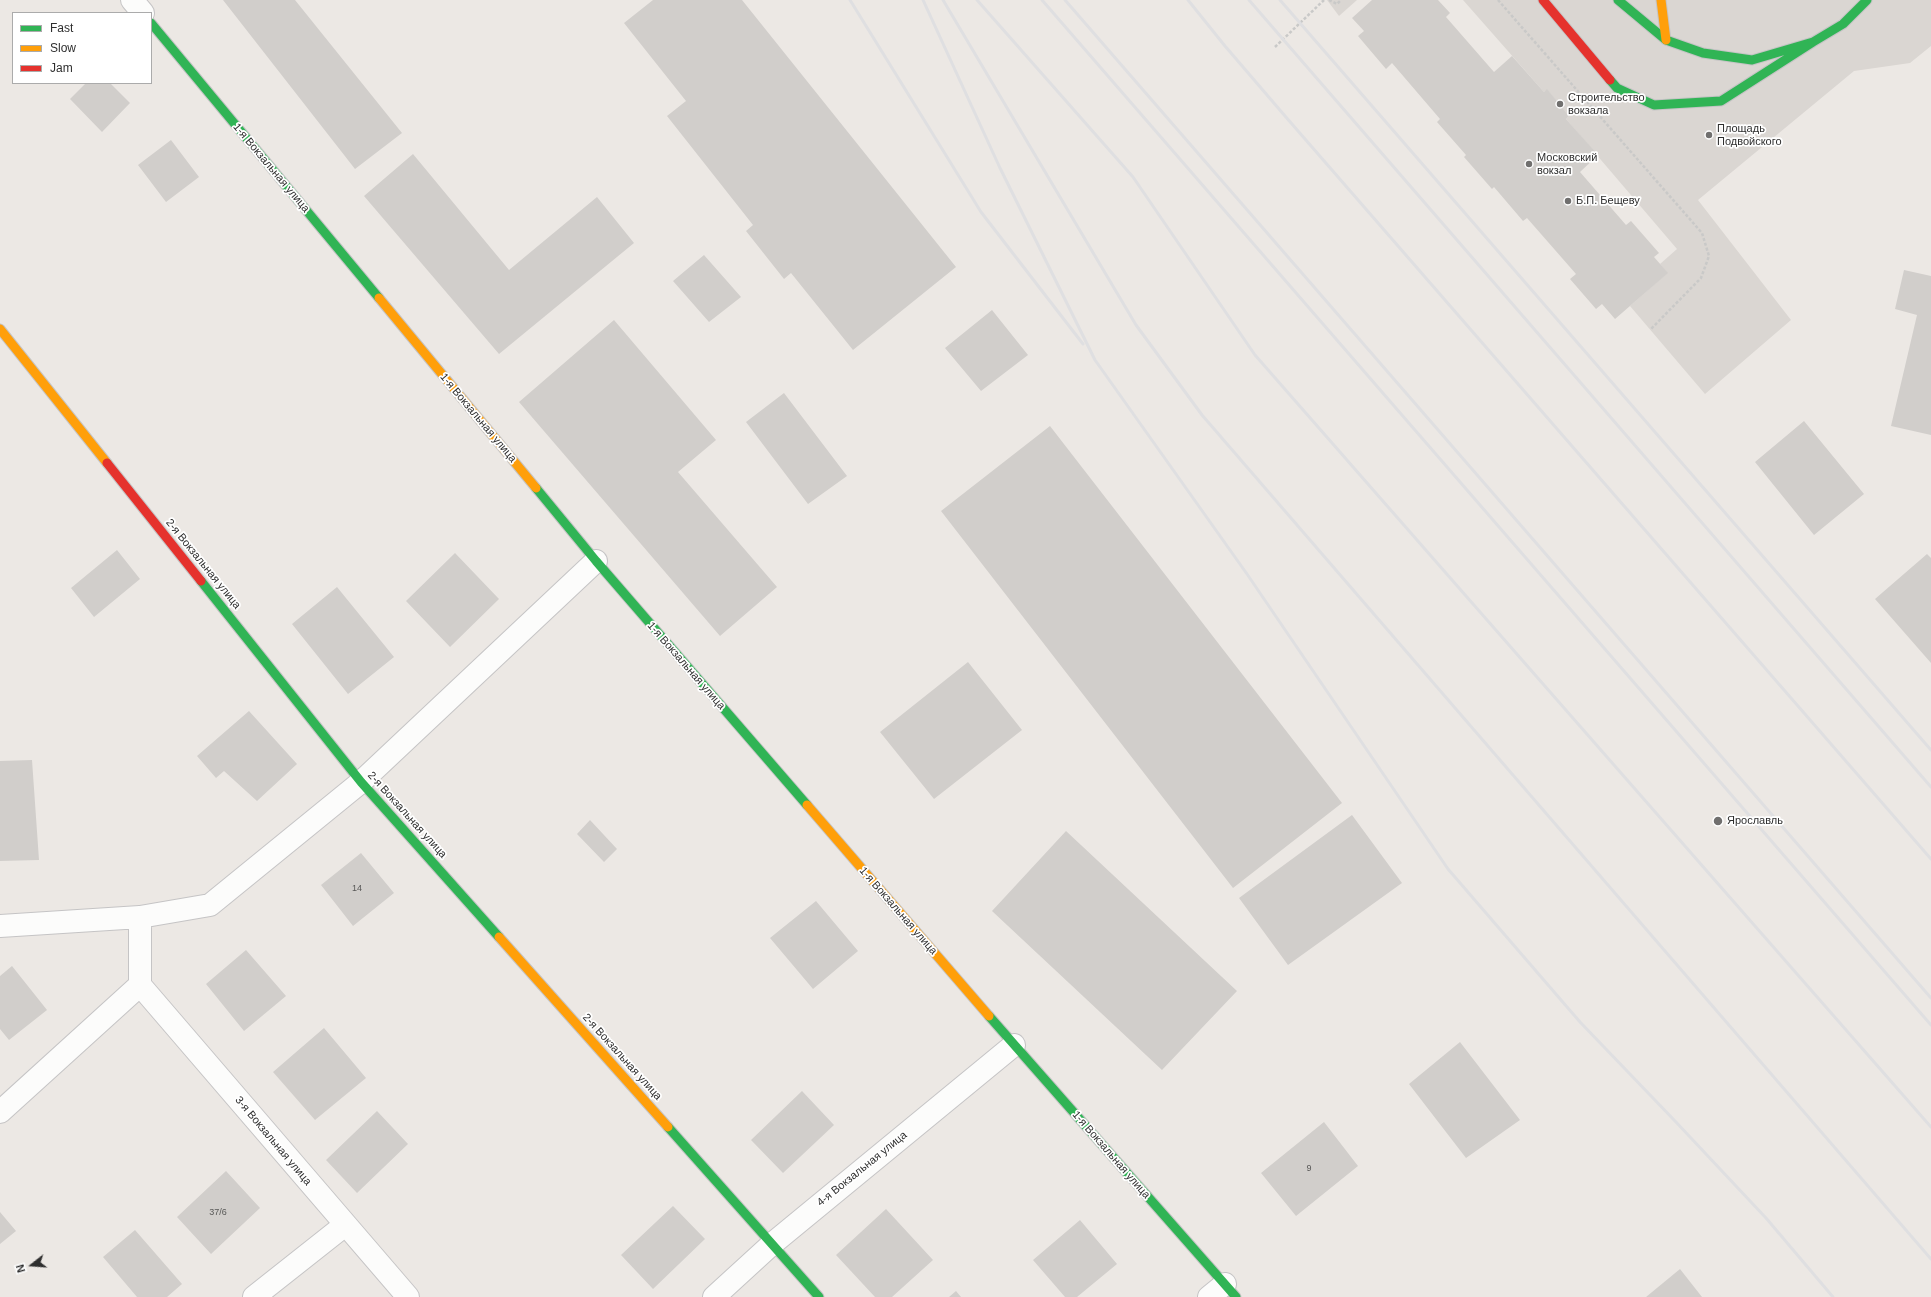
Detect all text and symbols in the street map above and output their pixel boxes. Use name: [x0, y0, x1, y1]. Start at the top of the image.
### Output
legend: [12, 12, 152, 84]
text: Fast: [50, 21, 73, 35]
text: Slow: [50, 41, 76, 55]
text: Jam: [50, 61, 73, 75]
place label: Строительство вокзала: [1568, 91, 1645, 117]
marker: Строительство вокзала: [1555, 99, 1565, 109]
street label: 1-я Вокзальная улица: [230, 121, 312, 215]
place label: Площадь Подвойского: [1717, 122, 1782, 148]
marker: Площадь Подвойского: [1704, 130, 1714, 140]
place label: Московский вокзал: [1537, 151, 1597, 177]
marker: Московский вокзал: [1524, 159, 1534, 169]
place label: Б.П. Бещеву: [1576, 194, 1640, 208]
marker: Б.П. Бещеву: [1563, 196, 1573, 206]
street label: 1-я Вокзальная улица: [437, 371, 519, 465]
street label: 2-я Вокзальная улица: [163, 516, 243, 612]
street label: 1-я Вокзальная улица: [644, 619, 728, 713]
street label: 2-я Вокзальная улица: [365, 769, 449, 861]
place label: Ярославль: [1727, 814, 1783, 828]
marker: Ярославль: [1712, 815, 1724, 827]
street label: 1-я Вокзальная улица: [856, 864, 940, 958]
house number: 14: [352, 884, 362, 894]
street label: 2-я Вокзальная улица: [580, 1011, 664, 1103]
street label: 3-я Вокзальная улица: [232, 1094, 314, 1188]
street label: 1-я Вокзальная улица: [1069, 1108, 1153, 1202]
street label: 4-я Вокзальная улица: [814, 1129, 910, 1209]
house number: 9: [1306, 1164, 1312, 1174]
house number: 37/6: [209, 1208, 227, 1218]
north arrow: [12, 1245, 52, 1285]
text: N: [14, 1263, 27, 1274]

